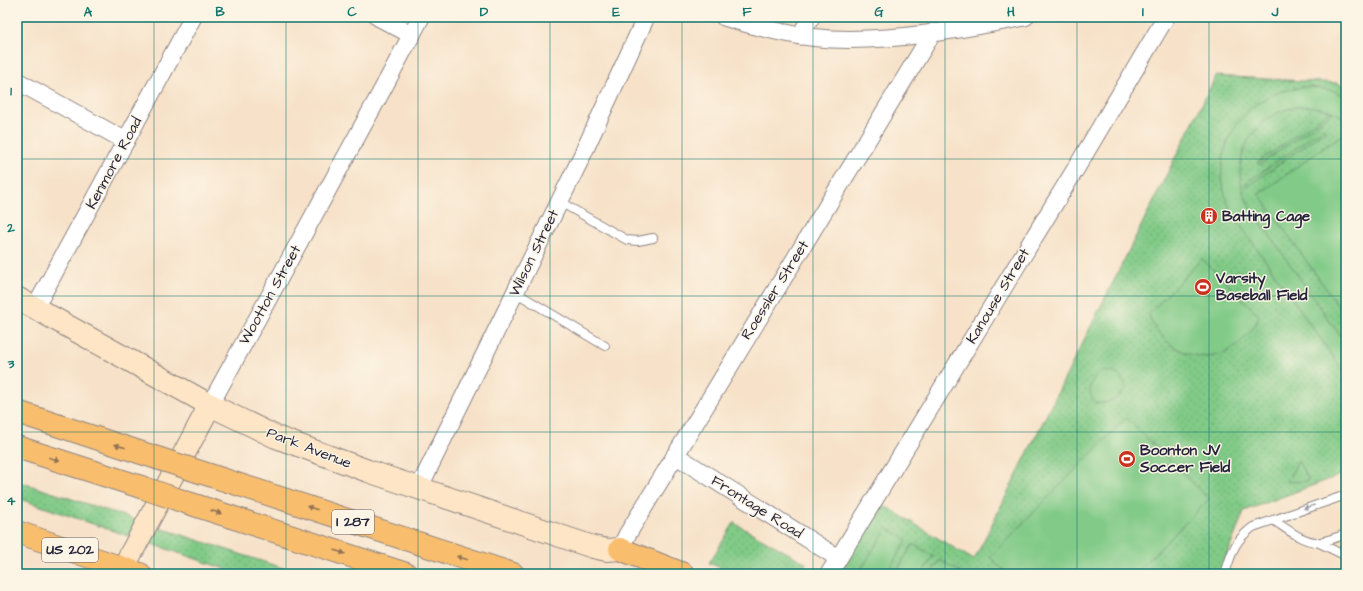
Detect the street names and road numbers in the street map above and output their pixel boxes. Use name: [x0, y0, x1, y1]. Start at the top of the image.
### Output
street label: Kenmore Road: [81, 113, 147, 213]
street label: Wilson Street: [504, 206, 564, 300]
street label: Roessler Street: [736, 236, 814, 344]
street label: Wootton Street: [234, 241, 306, 349]
street label: Kanouse Street: [961, 244, 1035, 348]
street label: Park Avenue: [263, 422, 355, 474]
street label: Frontage Road: [707, 470, 807, 545]
road number: I 287: [332, 510, 374, 534]
road number: US 202: [42, 538, 98, 562]

